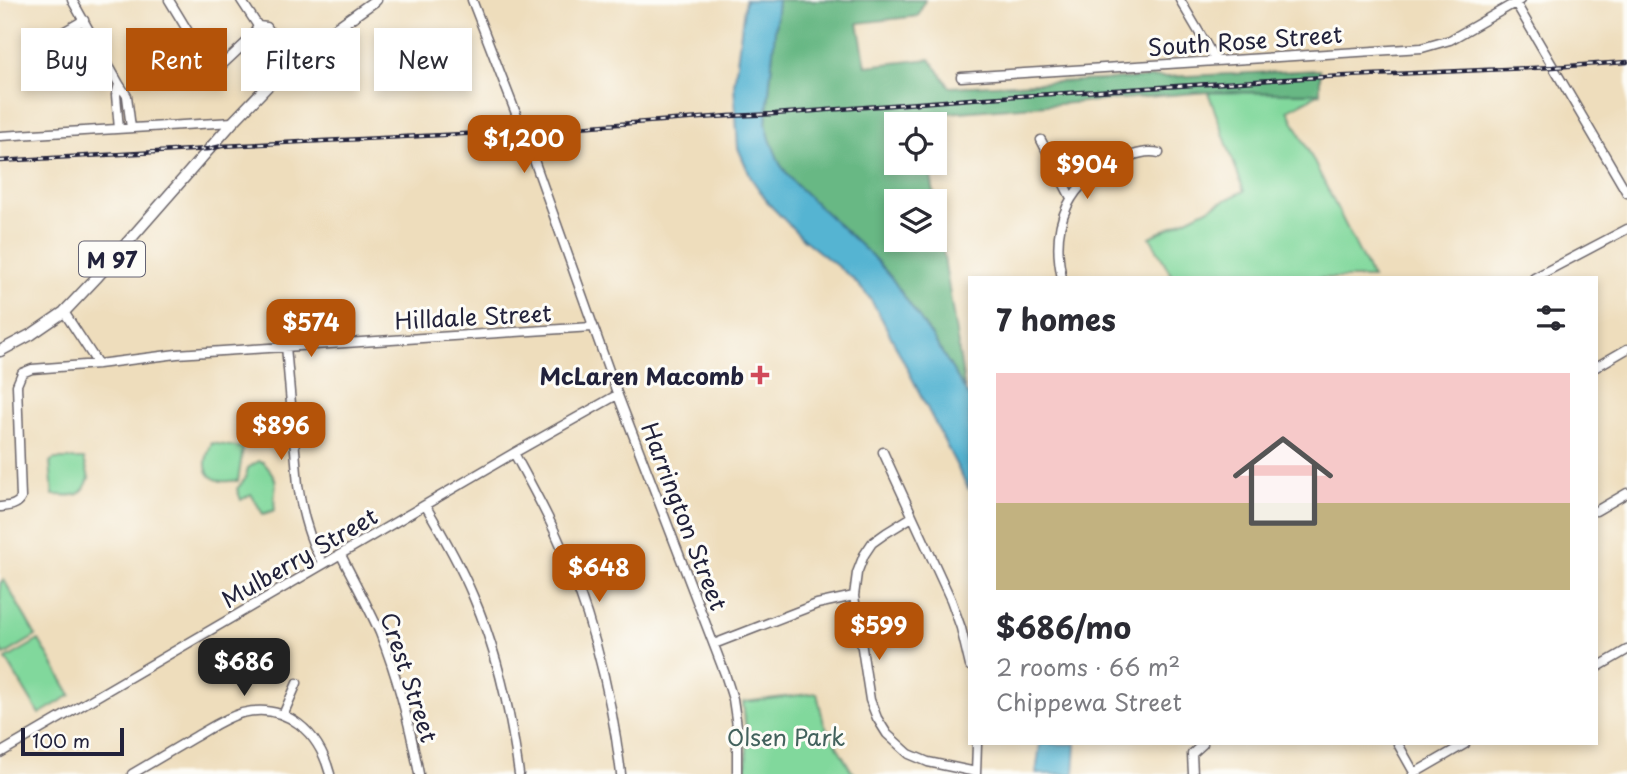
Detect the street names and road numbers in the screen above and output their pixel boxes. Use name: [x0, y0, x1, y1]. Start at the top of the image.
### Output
street label: South Rose Street: [1147, 16, 1343, 64]
road number: M 97: [79, 242, 145, 276]
street label: Hilldale Street: [394, 294, 552, 338]
street label: Harrington Street: [633, 417, 737, 615]
street label: Mulberry Street: [214, 498, 384, 616]
street label: Crest Street: [372, 607, 448, 747]

